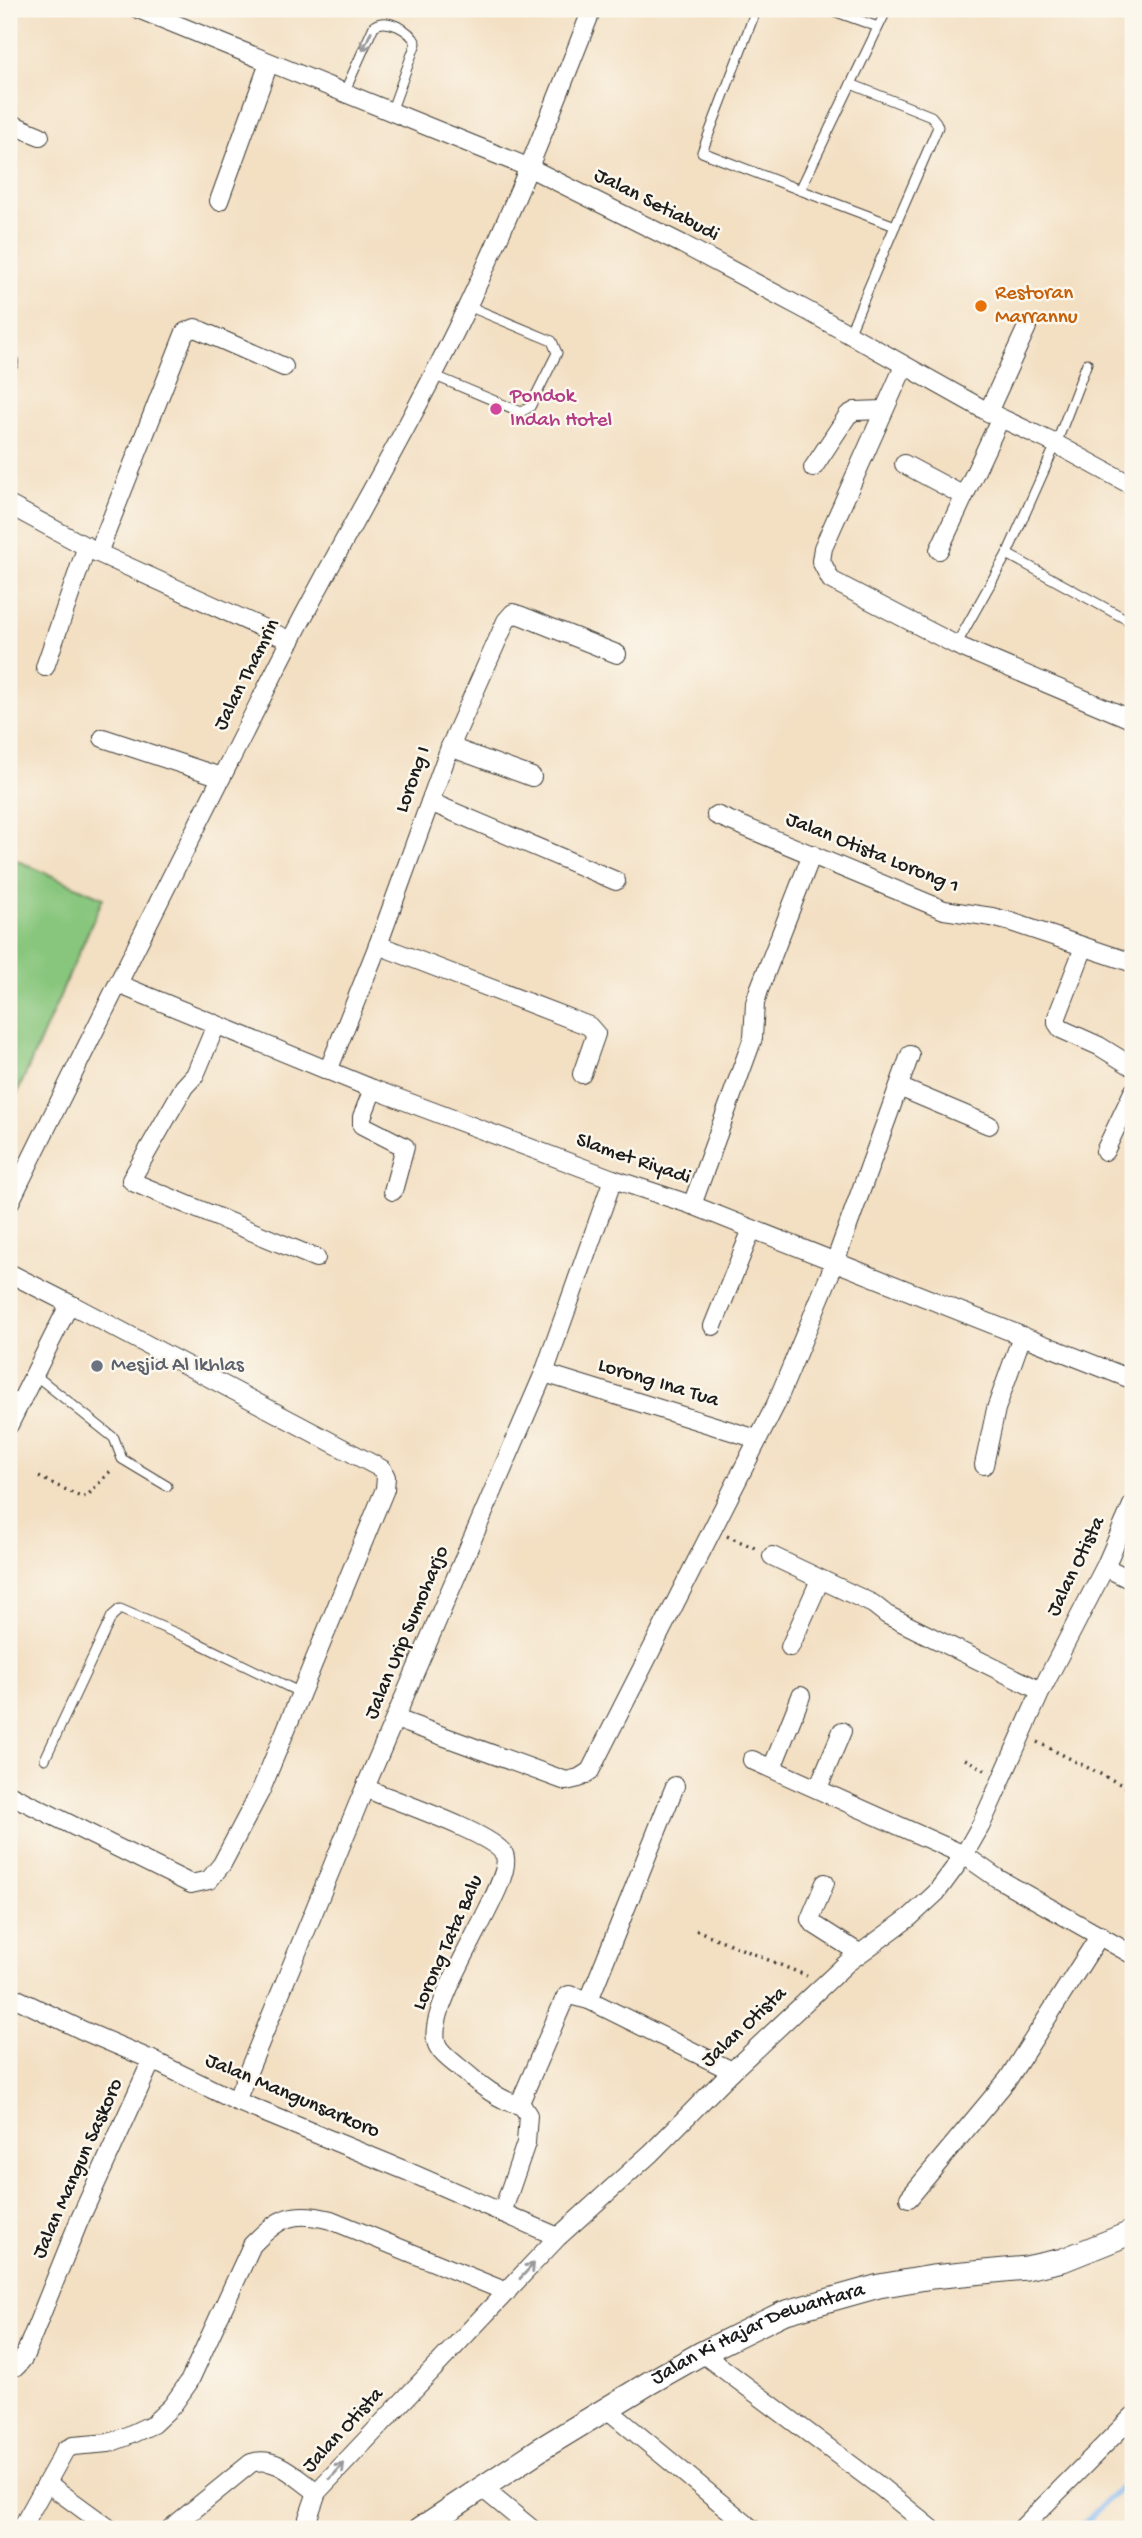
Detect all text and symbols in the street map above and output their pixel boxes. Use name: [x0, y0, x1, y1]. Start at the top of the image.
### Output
one-way arrow: [360, 30, 373, 51]
street label: Jalan Setiabudi: [589, 164, 723, 248]
place label: Restoran Marrannu: [995, 282, 1078, 331]
marker: Restoran Marrannu: [973, 298, 989, 314]
place label: Pondok Indah Hotel: [509, 385, 612, 434]
marker: Pondok Indah Hotel: [488, 401, 504, 417]
street label: Jalan Thamrin: [209, 615, 287, 735]
street label: Lorong I: [390, 743, 438, 817]
street label: Jalan Otista Lorong 1: [782, 808, 962, 900]
street label: Slamet Riyadi: [572, 1129, 694, 1191]
place label: Mesjid Al Ikhlas: [111, 1354, 245, 1379]
street label: Lorong Ina Tua: [595, 1354, 723, 1415]
marker: Mesjid Al Ikhlas: [89, 1358, 105, 1374]
street label: Jalan Otista: [1042, 1512, 1112, 1621]
street label: Jalan Urip Sumoharjo: [360, 1542, 456, 1724]
street label: Lorong Tata Balu: [408, 1871, 490, 2015]
street label: Jalan Otista: [697, 1981, 794, 2074]
street label: Jalan Mangunsarkoro: [201, 2049, 383, 2145]
street label: Jalan Mangun Saskoro: [28, 2075, 130, 2263]
one-way arrow: [518, 2262, 535, 2280]
street label: Jalan Ki Hajar Dewantara: [647, 2278, 869, 2391]
street label: Jalan Otista: [298, 2382, 391, 2479]
one-way arrow: [328, 2463, 345, 2480]

